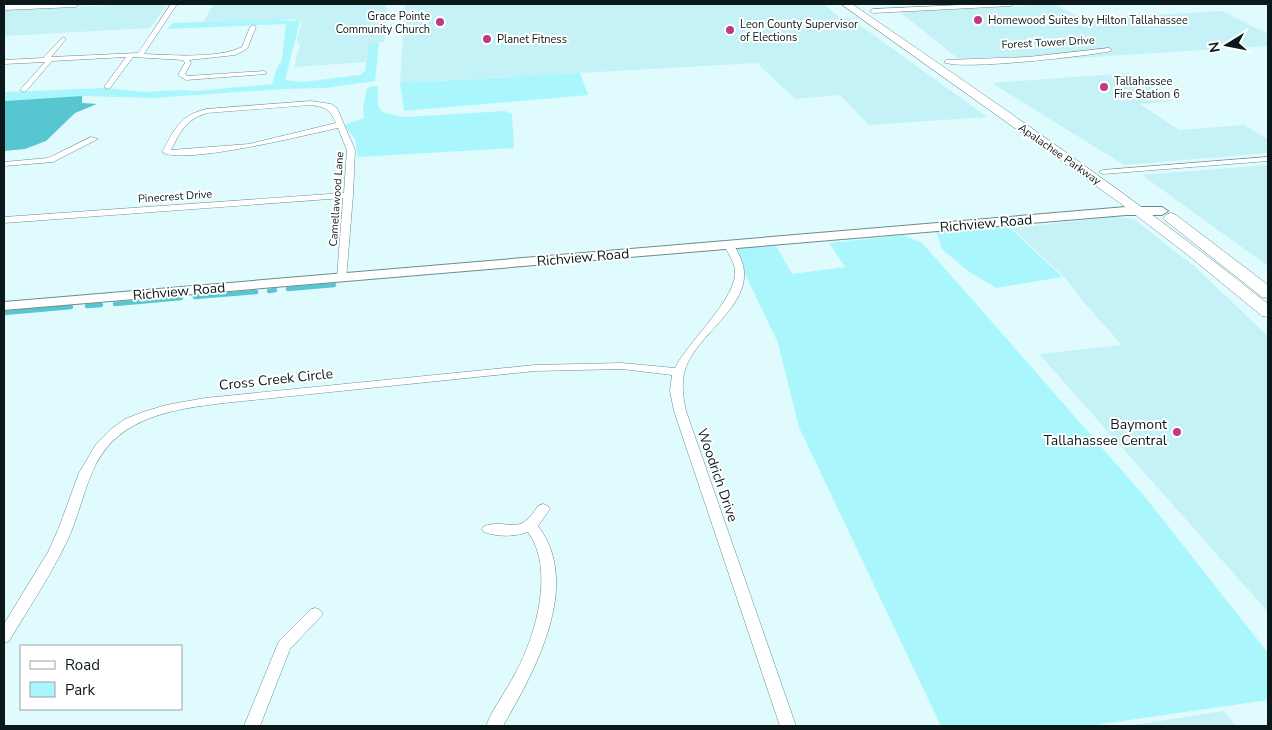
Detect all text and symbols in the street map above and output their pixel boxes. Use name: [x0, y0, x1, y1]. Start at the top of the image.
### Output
place label: Grace Pointe Community Church: [336, 9, 430, 37]
place label: Homewood Suites by Hilton Tallahassee: [988, 13, 1188, 28]
marker: Homewood Suites by Hilton Tallahassee: [972, 14, 984, 26]
marker: Grace Pointe Community Church: [434, 16, 446, 28]
place label: Leon County Supervisor of Elections: [740, 17, 858, 45]
north arrow: [1202, 20, 1252, 70]
marker: Leon County Supervisor of Elections: [724, 24, 736, 36]
place label: Planet Fitness: [497, 32, 567, 47]
marker: Planet Fitness: [481, 33, 493, 45]
street label: Forest Tower Drive: [1001, 33, 1095, 52]
text: N: [1204, 40, 1225, 54]
place label: Tallahassee Fire Station 6: [1114, 74, 1180, 102]
marker: Tallahassee Fire Station 6: [1098, 81, 1110, 93]
street label: Apalachee Parkway: [1015, 120, 1104, 189]
street label: Camellawood Lane: [326, 151, 347, 247]
street label: Pinecrest Drive: [137, 186, 213, 207]
street label: Richview Road: [939, 210, 1033, 237]
street label: Richview Road: [536, 244, 630, 271]
street label: Richview Road: [132, 278, 226, 305]
street label: Cross Creek Circle: [218, 364, 334, 395]
place label: Baymont Tallahassee Central: [1043, 415, 1168, 450]
street label: Woodrich Drive: [693, 426, 742, 525]
marker: Baymont Tallahassee Central: [1171, 426, 1183, 438]
legend: [20, 645, 182, 710]
text: Road: [65, 655, 100, 675]
text: Park: [65, 680, 95, 700]

